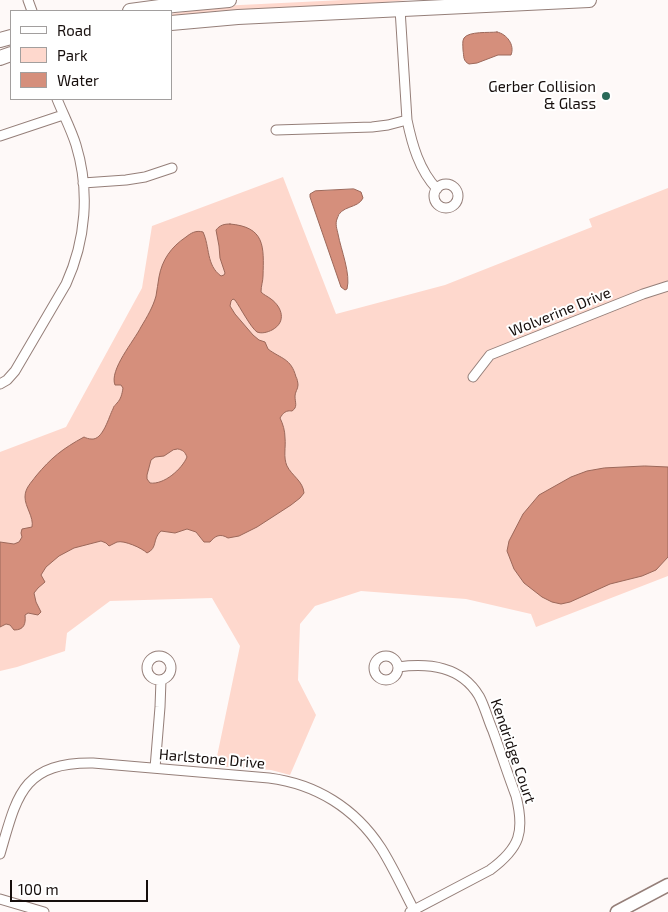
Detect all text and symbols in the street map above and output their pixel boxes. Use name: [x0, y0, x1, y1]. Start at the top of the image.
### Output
legend: [10, 10, 172, 100]
text: Road: [57, 21, 92, 39]
text: Park: [57, 46, 88, 64]
text: Water: [57, 71, 99, 89]
place label: Gerber Collision & Glass: [488, 78, 596, 113]
marker: Gerber Collision & Glass: [600, 90, 612, 102]
street label: Wolverine Drive: [507, 283, 613, 341]
street label: Kendridge Court: [487, 696, 539, 806]
street label: Harlstone Drive: [158, 745, 266, 773]
scale bar: [12, 870, 150, 902]
text: 100 m: [18, 880, 59, 898]

